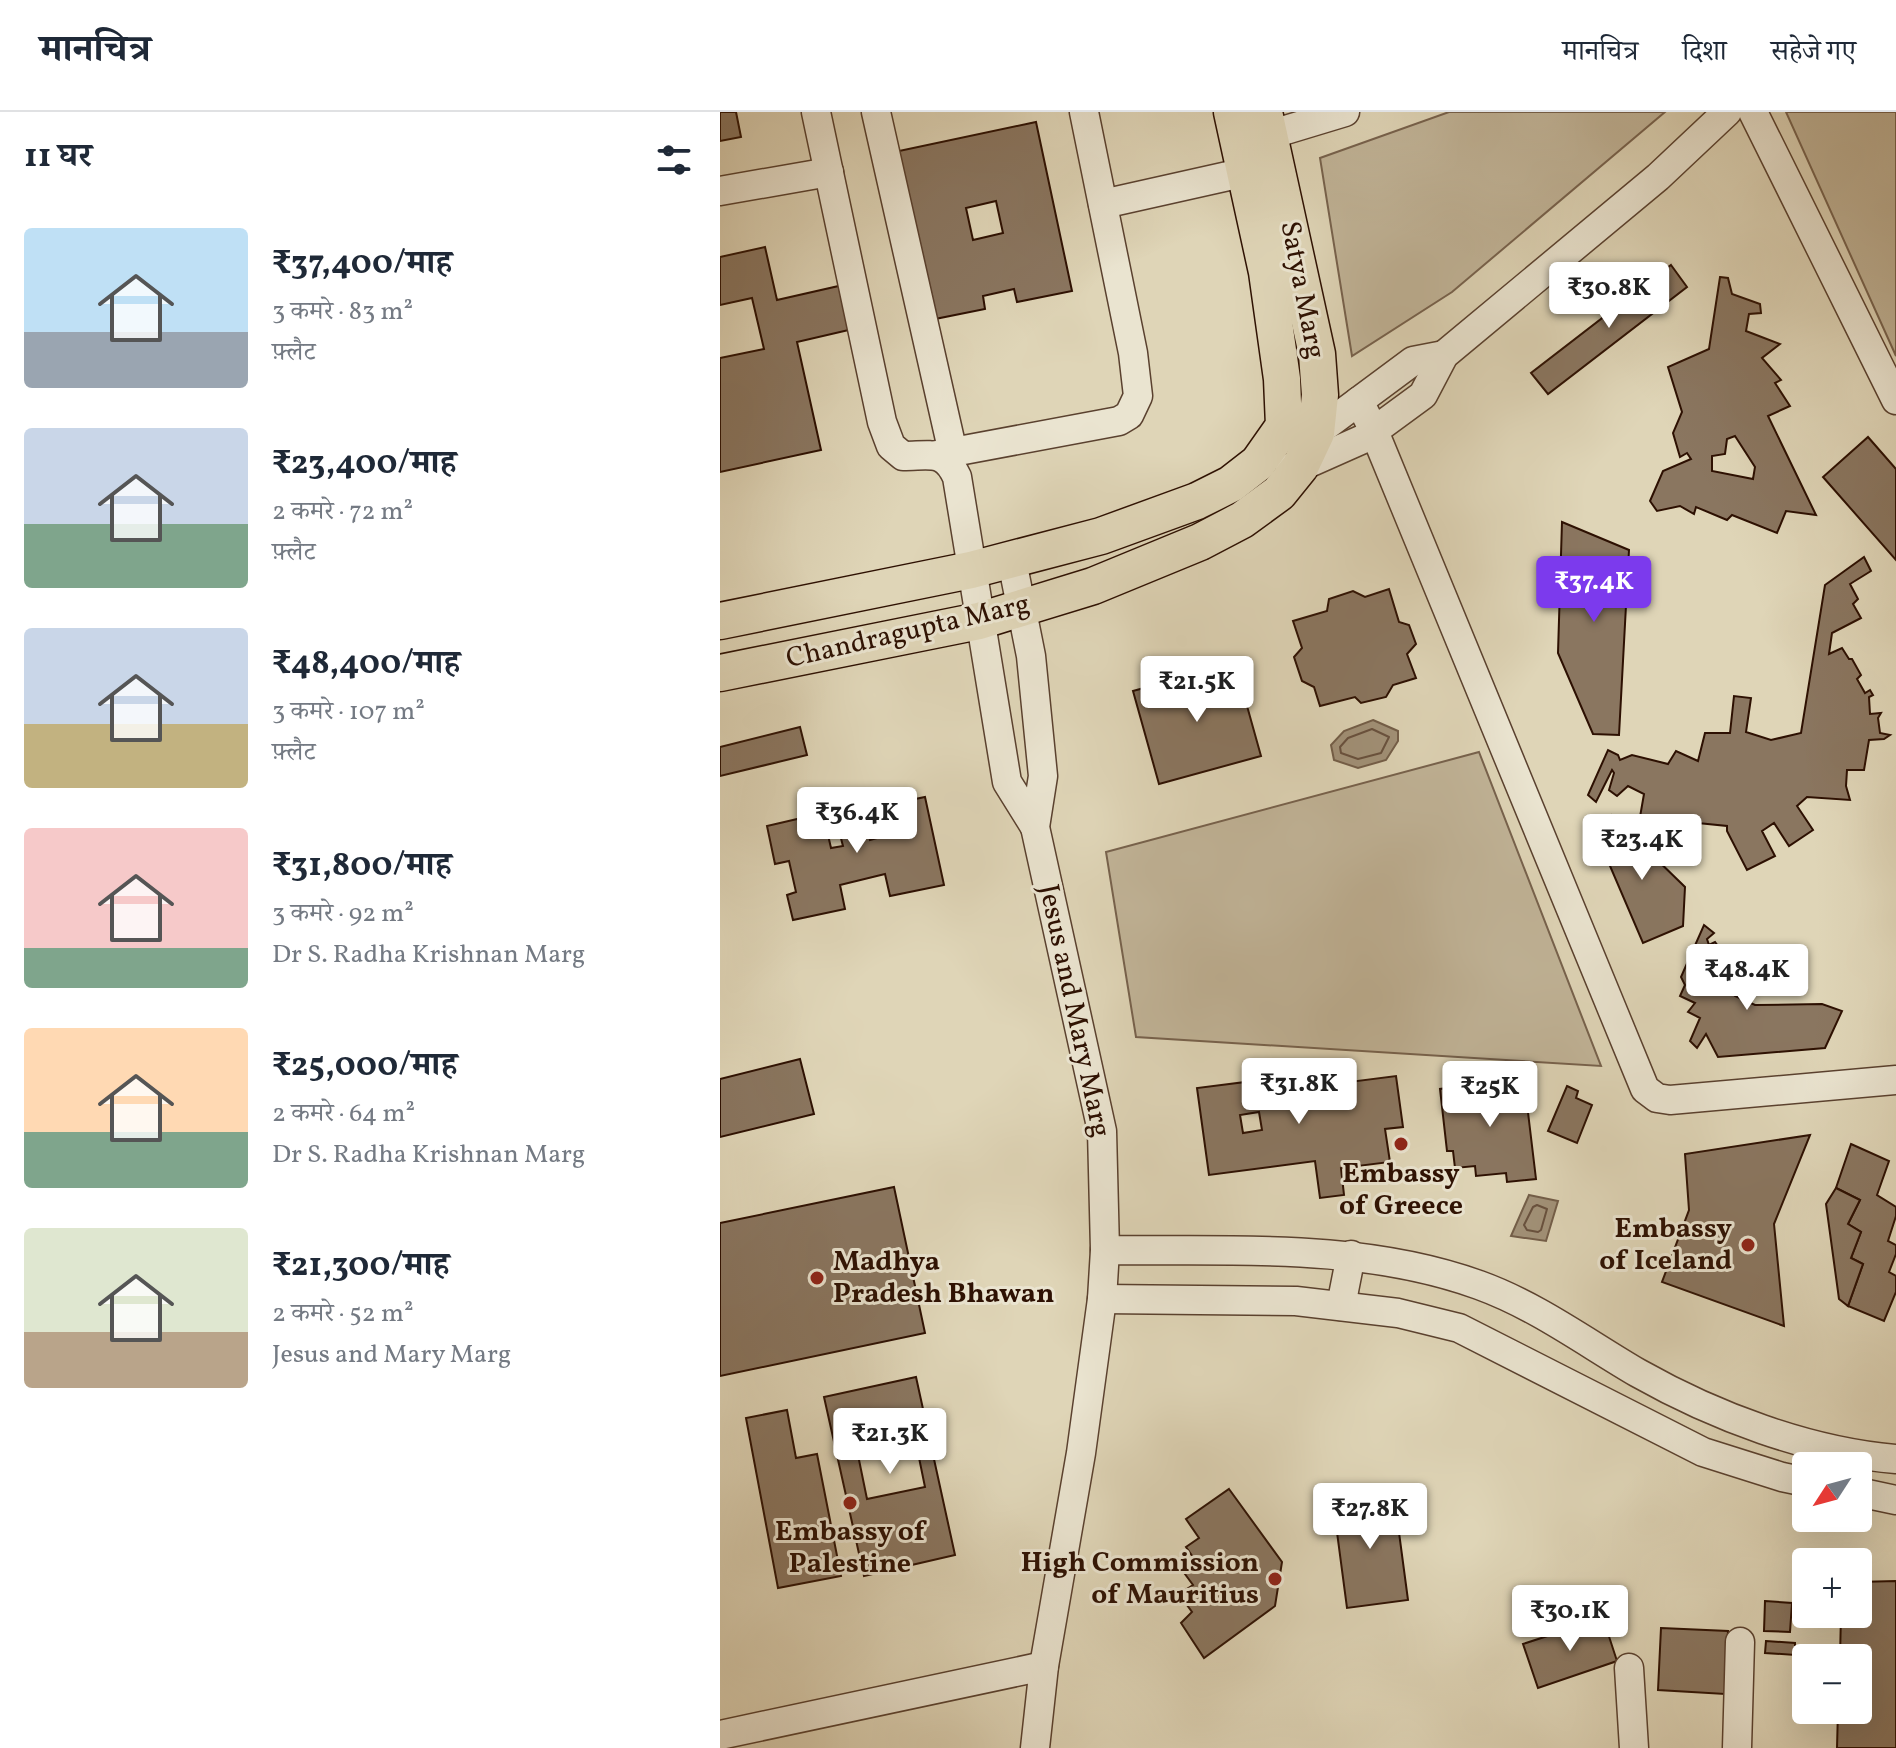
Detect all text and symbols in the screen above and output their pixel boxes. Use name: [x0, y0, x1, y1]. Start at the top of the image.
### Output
text: मानचित्र: [40, 25, 151, 78]
text: मानचित्र: [1562, 33, 1638, 72]
text: दिशा: [1682, 33, 1727, 72]
text: सहेजे गए: [1771, 33, 1856, 72]
text: 11 घर: [24, 134, 92, 181]
icon: filters: [652, 138, 696, 182]
street label: Satya Marg: [1270, 218, 1334, 362]
text: ₹37,400/माह: [272, 241, 452, 288]
icon: home: [88, 260, 184, 356]
pin: ₹30.8K: [1544, 262, 1674, 330]
text: ₹30.8K: [1567, 270, 1651, 306]
text: 3 कमरे · 83 m²: [272, 294, 413, 330]
text: फ़्लैट: [272, 335, 315, 371]
text: ₹23,400/माह: [272, 441, 456, 488]
icon: home: [88, 460, 184, 556]
text: 2 कमरे · 72 m²: [272, 494, 413, 530]
text: फ़्लैट: [272, 535, 315, 571]
pin: ₹37.4K: [1529, 556, 1659, 624]
text: ₹37.4K: [1554, 564, 1634, 600]
street label: Chandragupta Marg: [782, 585, 1034, 679]
text: ₹48,400/माह: [272, 641, 460, 688]
pin: ₹21.5K: [1132, 656, 1262, 724]
icon: home: [88, 660, 184, 756]
text: ₹21.5K: [1159, 664, 1235, 700]
text: 3 कमरे · 107 m²: [272, 694, 425, 730]
text: फ़्लैट: [272, 735, 315, 771]
pin: ₹36.4K: [792, 787, 922, 855]
text: ₹36.4K: [815, 795, 899, 831]
pin: ₹23.4K: [1577, 814, 1707, 882]
text: ₹23.4K: [1601, 822, 1683, 858]
text: ₹31,800/माह: [272, 843, 451, 890]
icon: home: [88, 860, 184, 956]
street label: Jesus and Mary Marg: [1028, 881, 1120, 1141]
text: 3 कमरे · 92 m²: [272, 896, 414, 932]
text: Dr S. Radha Krishnan Marg: [272, 937, 585, 973]
pin: ₹48.4K: [1682, 944, 1812, 1012]
text: ₹48.4K: [1704, 952, 1790, 988]
text: ₹25,000/माह: [272, 1043, 457, 1090]
pin: ₹31.8K: [1234, 1058, 1364, 1126]
icon: home: [88, 1060, 184, 1156]
pin: ₹25K: [1443, 1061, 1537, 1129]
text: ₹31.8K: [1260, 1066, 1338, 1102]
text: ₹25K: [1460, 1069, 1520, 1105]
text: 2 कमरे · 64 m²: [272, 1096, 415, 1132]
marker: Embassy of Greece: [1392, 1135, 1410, 1153]
text: Dr S. Radha Krishnan Marg: [272, 1137, 585, 1173]
place label: Embassy of Greece: [1339, 1155, 1463, 1226]
place label: Embassy of Iceland: [1599, 1210, 1732, 1281]
marker: Embassy of Iceland: [1739, 1236, 1757, 1254]
text: ₹21,300/माह: [272, 1243, 449, 1290]
place label: Madhya Pradesh Bhawan: [833, 1243, 1055, 1314]
icon: home: [88, 1260, 184, 1356]
marker: Madhya Pradesh Bhawan: [808, 1269, 826, 1287]
text: 2 कमरे · 52 m²: [272, 1296, 414, 1332]
text: Jesus and Mary Marg: [272, 1337, 511, 1373]
pin: ₹21.3K: [825, 1408, 955, 1476]
text: ₹21.3K: [851, 1416, 929, 1452]
north arrow: [1792, 1452, 1872, 1532]
map controls: [1792, 1452, 1872, 1724]
pin: ₹27.8K: [1305, 1483, 1435, 1551]
text: ₹27.8K: [1331, 1491, 1409, 1527]
marker: Embassy of Palestine: [841, 1494, 859, 1512]
place label: Embassy of Palestine: [775, 1513, 927, 1584]
place label: High Commission of Mauritius: [1021, 1544, 1259, 1615]
button: +: [1792, 1548, 1872, 1628]
marker: High Commission of Mauritius: [1266, 1570, 1284, 1588]
pin: ₹30.1K: [1505, 1585, 1635, 1653]
text: ₹30.1K: [1530, 1593, 1610, 1629]
button: −: [1792, 1644, 1872, 1724]

